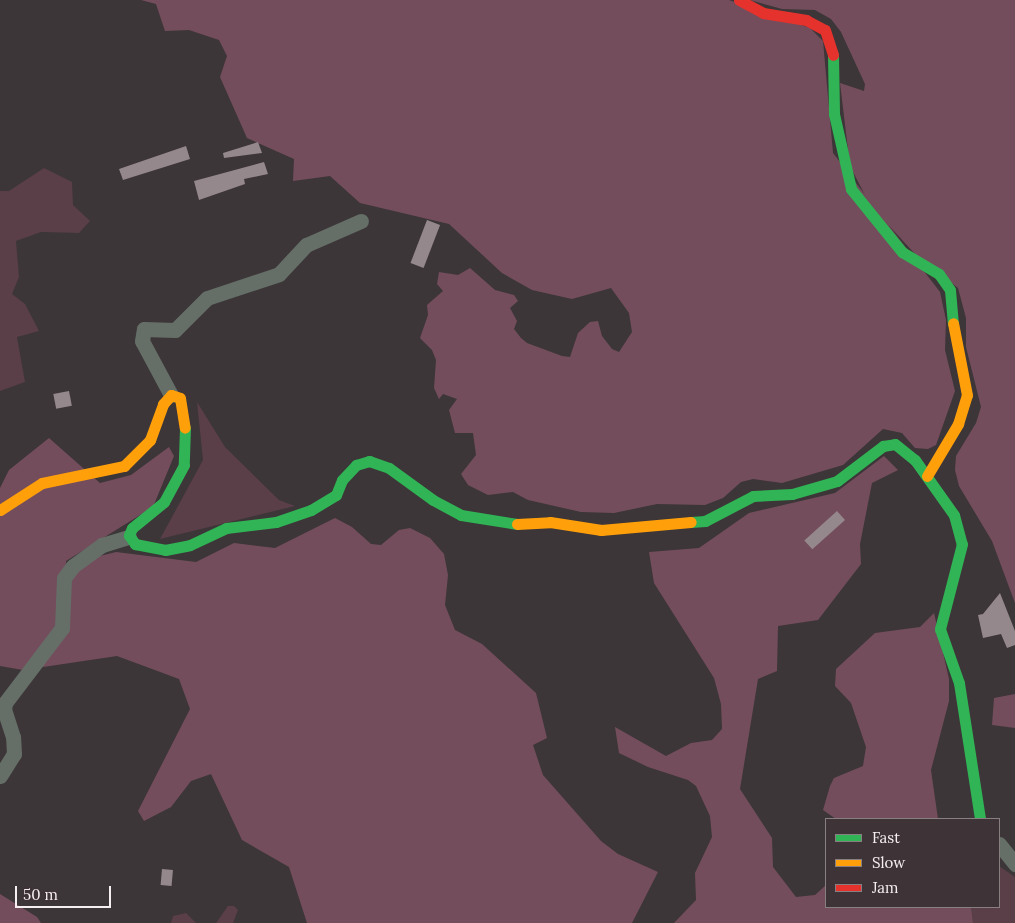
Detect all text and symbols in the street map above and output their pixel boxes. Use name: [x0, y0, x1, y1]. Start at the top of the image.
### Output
legend: [825, 818, 1000, 908]
text: Fast: [872, 828, 900, 847]
text: Slow: [872, 853, 905, 872]
scale bar: [18, 876, 114, 908]
text: Jam: [872, 878, 899, 897]
text: 50 m: [23, 885, 58, 904]

